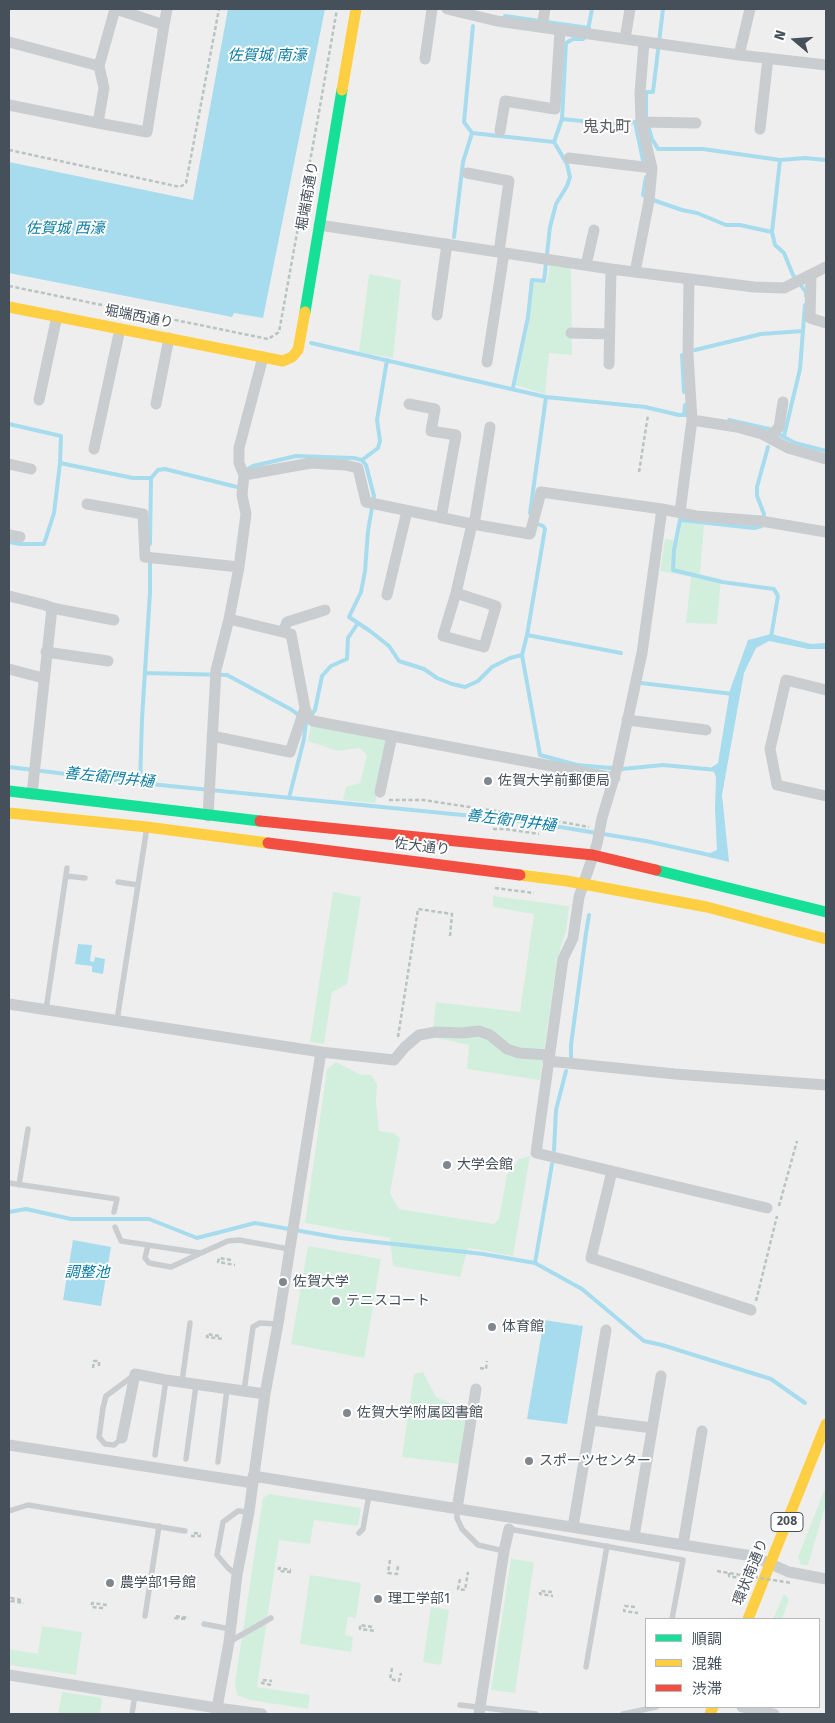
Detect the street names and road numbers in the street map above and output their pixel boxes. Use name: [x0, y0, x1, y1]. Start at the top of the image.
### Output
street label: 堀端南通り: [294, 160, 322, 232]
street label: 堀端西通り: [103, 302, 175, 332]
street label: 佐大通り: [393, 835, 451, 859]
road number: 208: [771, 1512, 803, 1531]
street label: 環状南通り: [730, 1536, 772, 1608]

